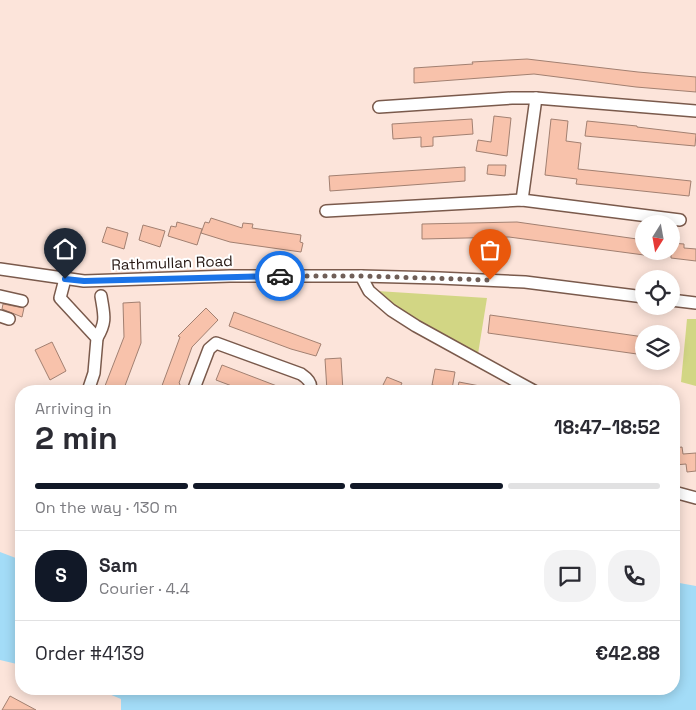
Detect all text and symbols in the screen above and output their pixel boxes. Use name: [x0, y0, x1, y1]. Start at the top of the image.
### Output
north arrow: [635, 215, 680, 260]
map controls: [635, 215, 680, 370]
pin: [44, 228, 86, 279]
pin: [469, 229, 511, 280]
icon: home: [51, 235, 79, 263]
icon: bag: [476, 236, 504, 264]
street label: Rathmullan Road: [111, 251, 233, 274]
courier: [255, 251, 305, 301]
icon: car: [266, 262, 294, 290]
button: locate: [635, 270, 680, 315]
button: layers: [635, 325, 680, 370]
text: Arriving in: [35, 398, 112, 419]
text: 18:47–18:52: [554, 415, 660, 440]
text: 2 min: [35, 418, 118, 458]
text: On the way · 130 m: [35, 497, 178, 518]
button: chat: [544, 550, 596, 602]
button: phone: [608, 550, 660, 602]
text: Sam: [99, 553, 138, 578]
text: S: [55, 563, 67, 588]
text: Courier · 4.4: [99, 578, 190, 599]
text: Order #4139: [35, 641, 144, 666]
text: €42.88: [595, 641, 660, 666]

